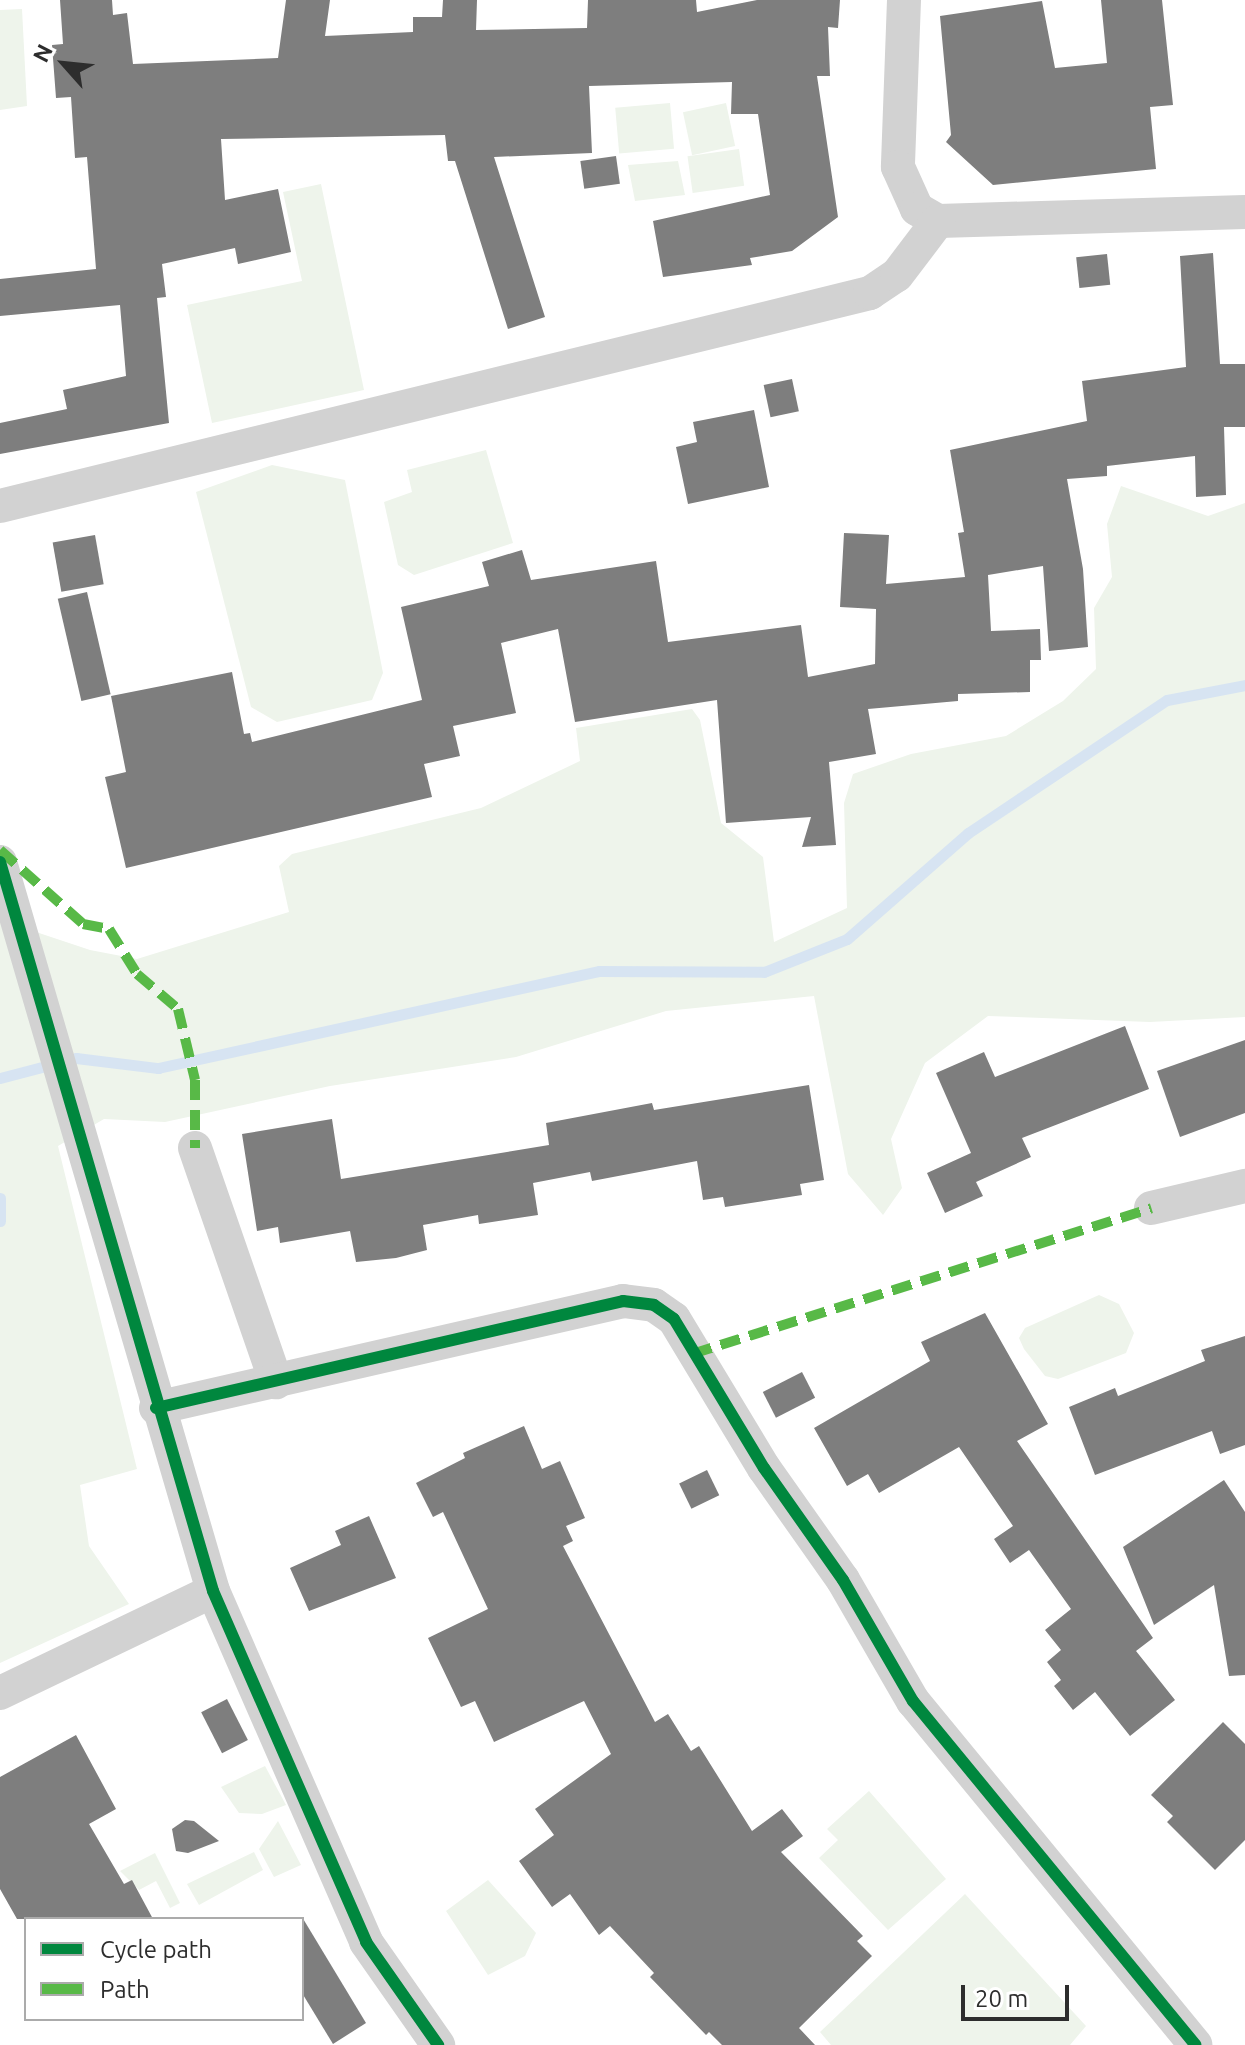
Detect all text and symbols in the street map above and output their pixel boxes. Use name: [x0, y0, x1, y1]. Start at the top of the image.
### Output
north arrow: [24, 24, 104, 104]
text: N: [27, 40, 57, 66]
legend: [24, 1917, 304, 2021]
text: Cycle path: [100, 1936, 212, 1963]
scale bar: [965, 1969, 1073, 2019]
text: Path: [100, 1976, 150, 2003]
text: 20 m: [975, 1985, 1028, 2012]

